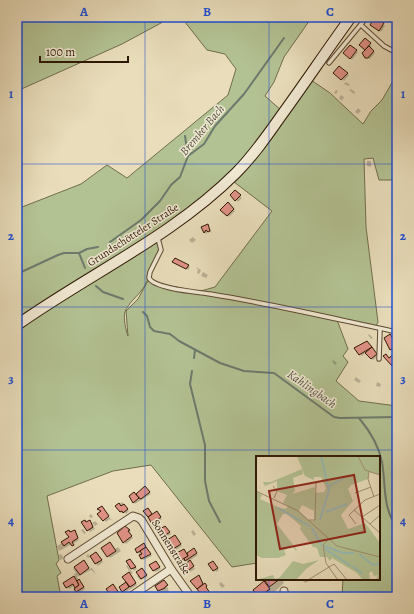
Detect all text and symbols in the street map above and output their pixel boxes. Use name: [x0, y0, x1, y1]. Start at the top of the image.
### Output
text: A: [79, 3, 89, 20]
text: B: [203, 3, 211, 20]
text: C: [326, 3, 334, 20]
scale bar: [40, 38, 128, 64]
text: 100 m: [46, 44, 75, 60]
text: 1: [9, 85, 14, 102]
text: 1: [401, 85, 406, 102]
water label: Bremker Bach: [176, 101, 228, 159]
street label: Grundschötteler Straße: [84, 200, 182, 270]
text: 2: [8, 227, 15, 244]
text: 2: [400, 227, 407, 244]
water label: Kahlingbach: [284, 366, 340, 412]
text: 3: [8, 370, 14, 387]
text: 3: [400, 370, 406, 387]
inset map: [256, 456, 380, 580]
text: 4: [8, 512, 14, 529]
text: 4: [400, 512, 406, 529]
street label: Sonnenstraße: [148, 516, 194, 578]
text: A: [79, 595, 89, 612]
text: B: [203, 595, 211, 612]
text: C: [326, 595, 334, 612]

